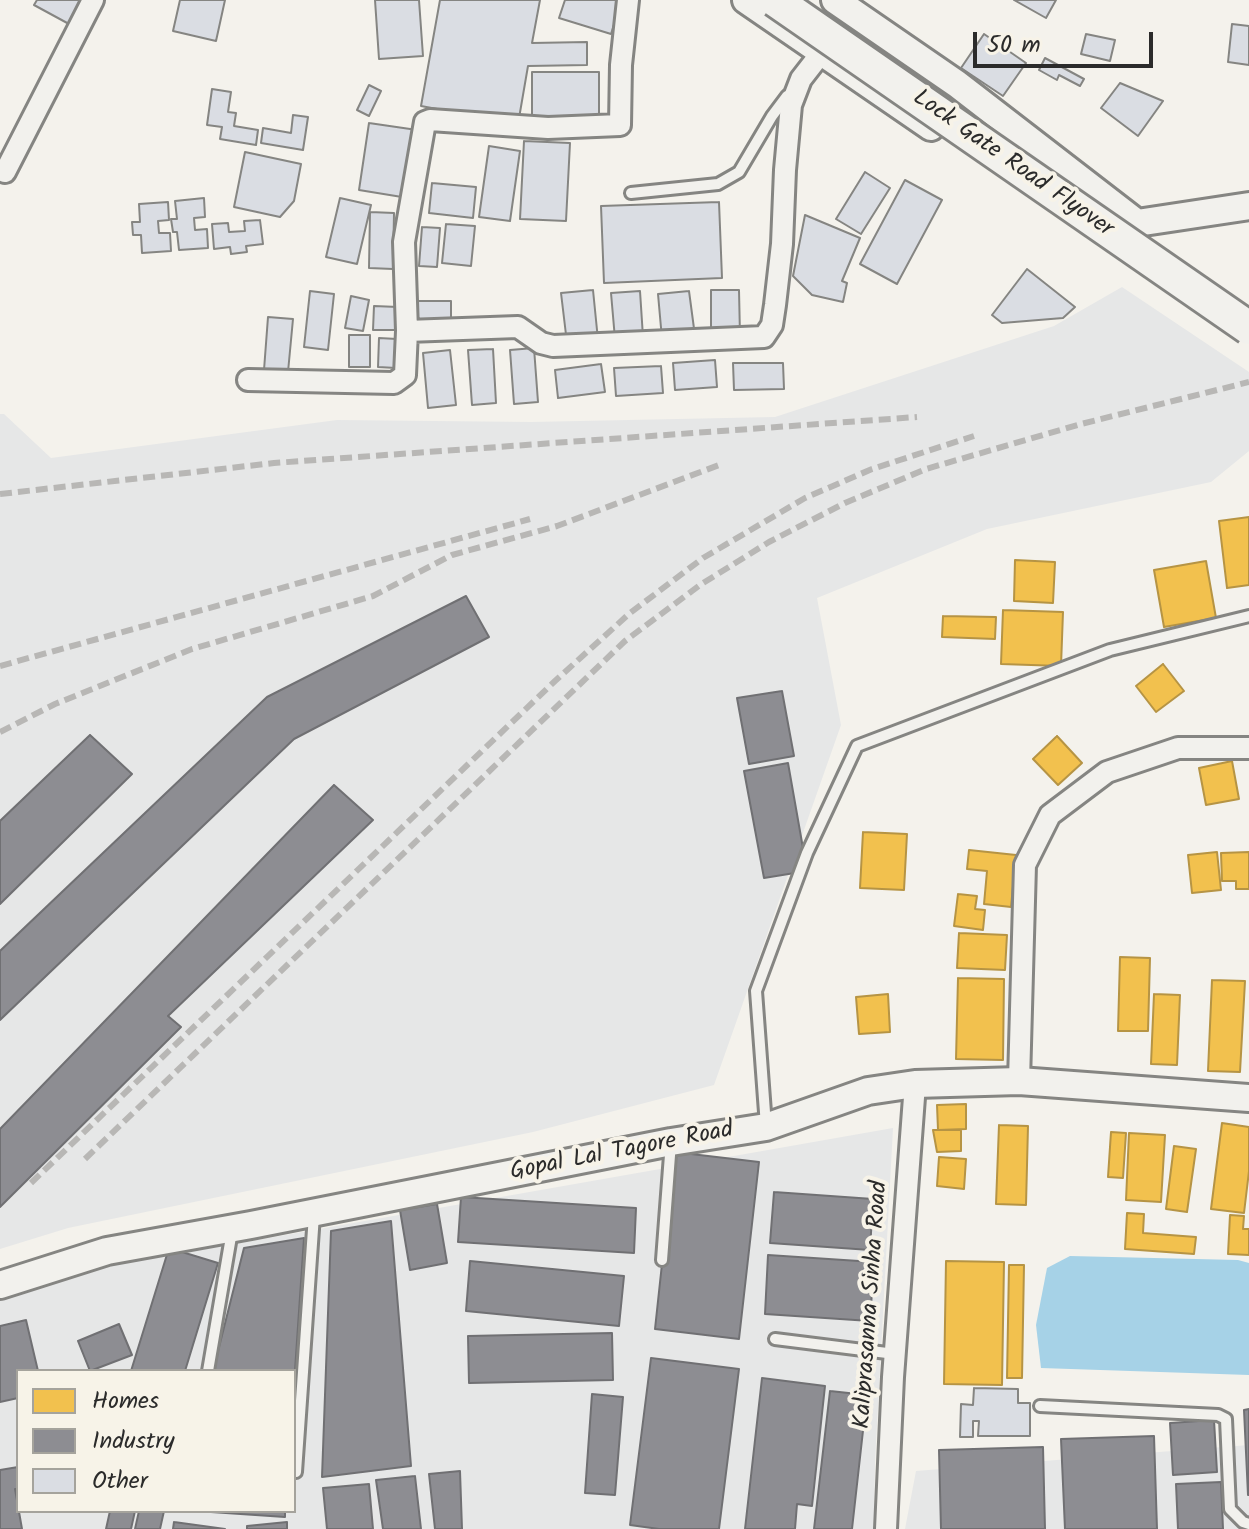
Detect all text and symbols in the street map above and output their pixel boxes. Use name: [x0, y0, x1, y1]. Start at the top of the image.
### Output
scale bar: [977, 16, 1157, 66]
text: 50 m: [987, 26, 1041, 65]
street label: Lock Gate Road Flyover: [906, 85, 1118, 245]
street label: Gopal Lal Tagore Road: [508, 1117, 736, 1189]
street label: Kaliprasanna Sinha Road: [850, 1180, 896, 1430]
legend: [16, 1369, 296, 1513]
text: Homes: [92, 1382, 159, 1421]
text: Industry: [92, 1422, 174, 1461]
text: Other: [92, 1462, 148, 1501]

